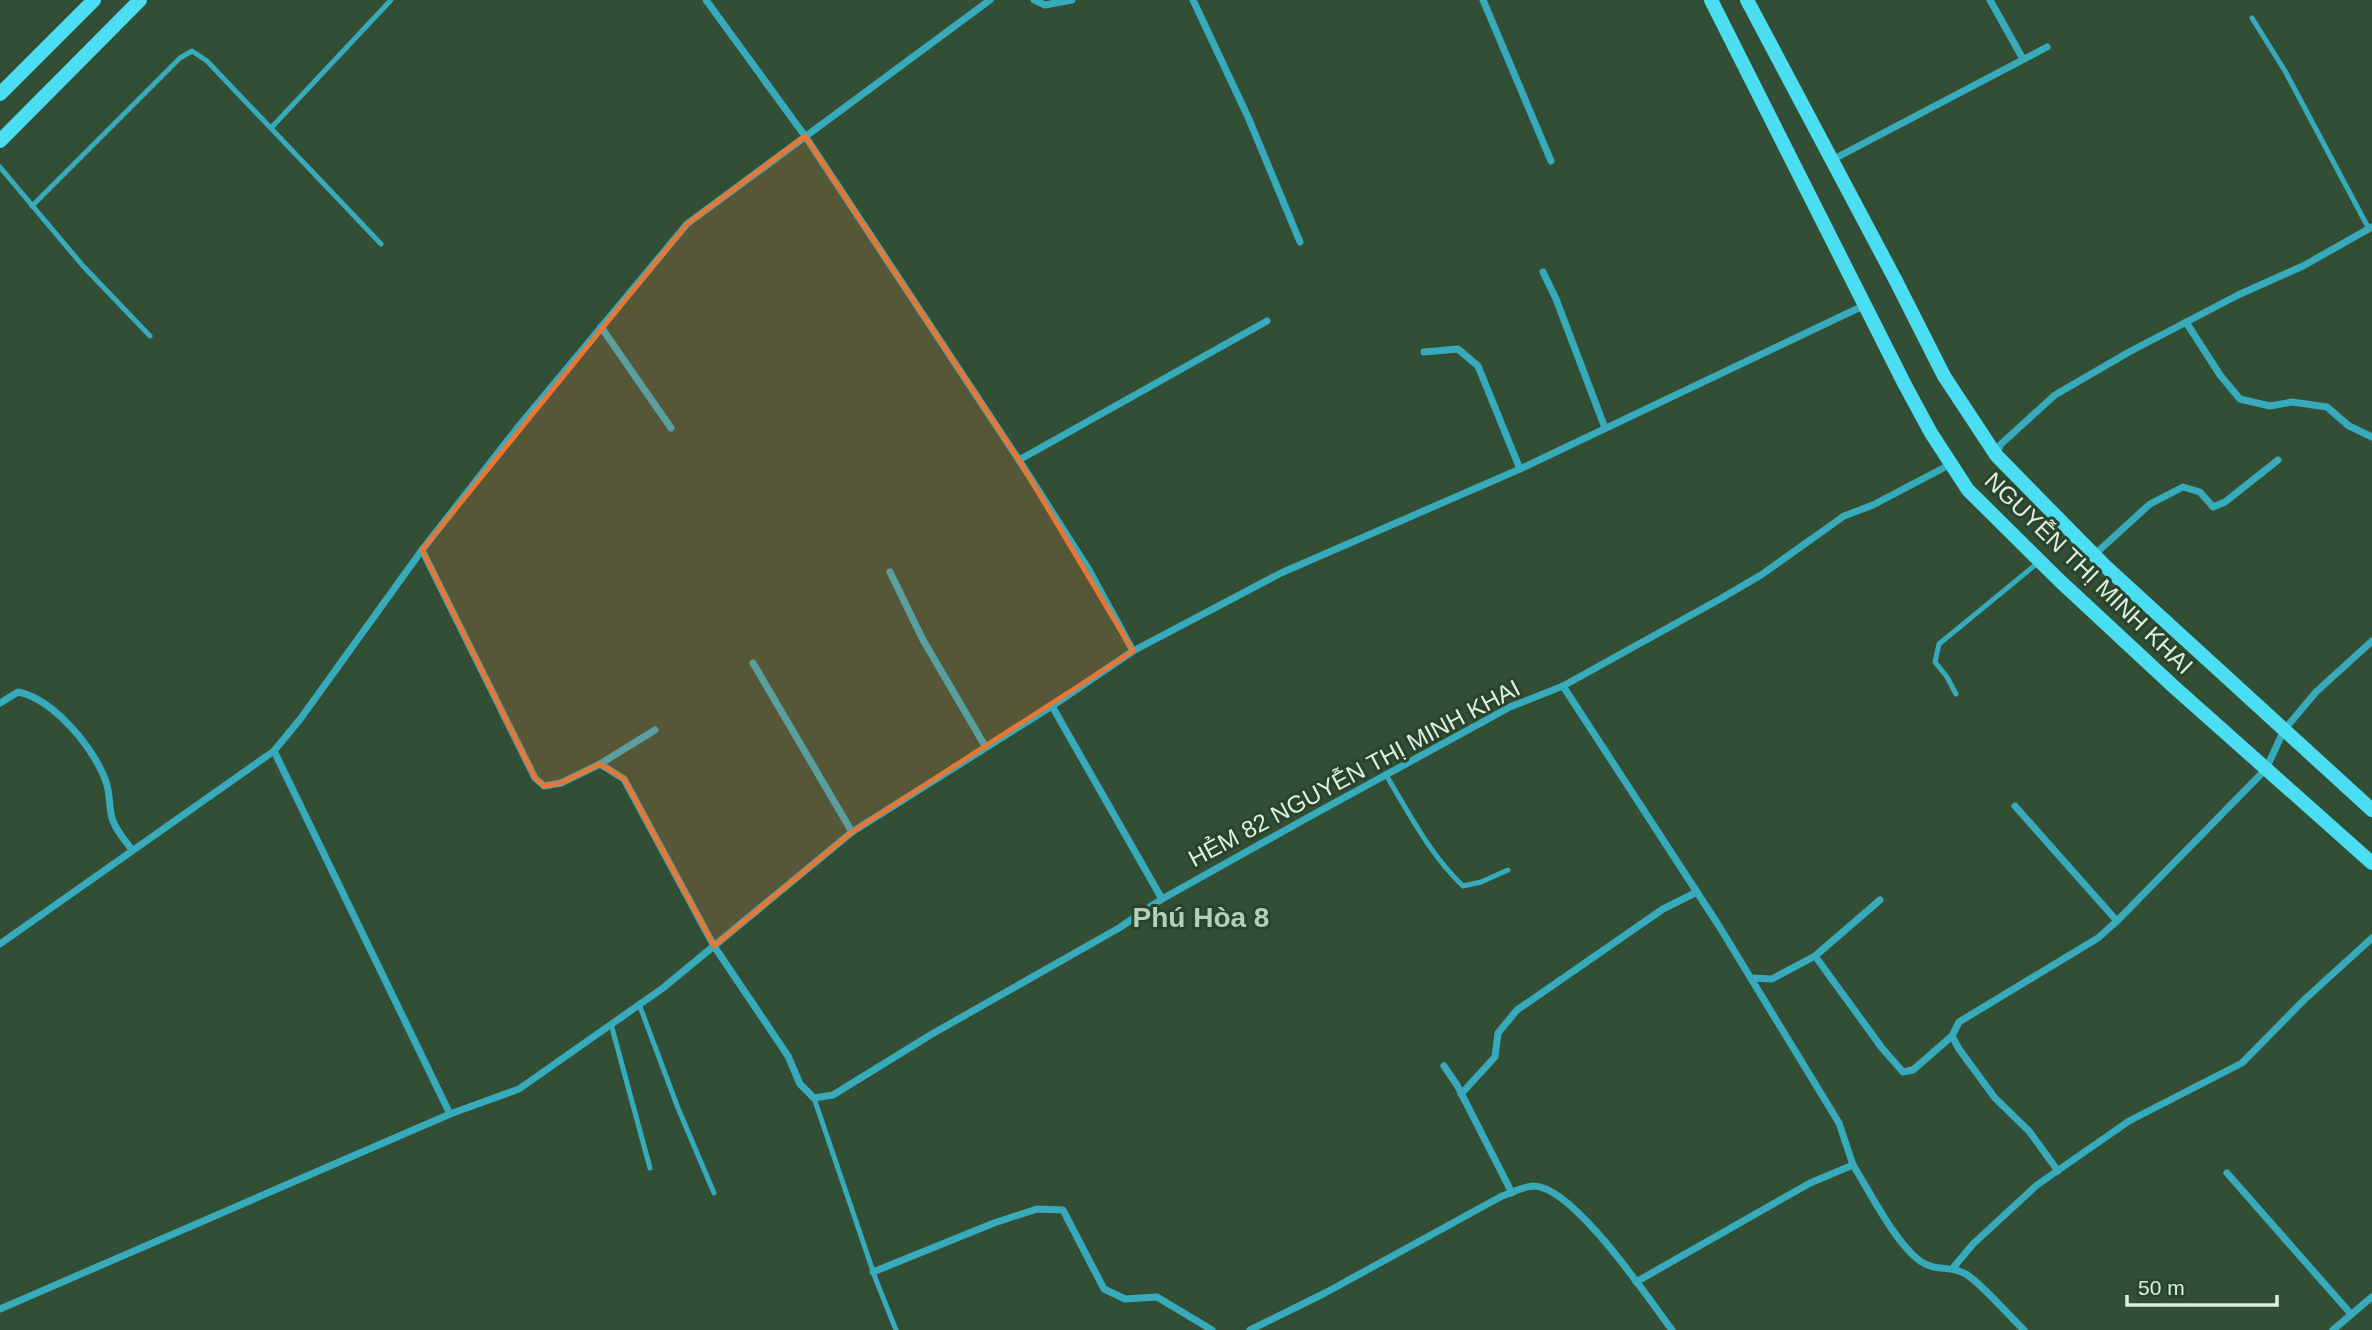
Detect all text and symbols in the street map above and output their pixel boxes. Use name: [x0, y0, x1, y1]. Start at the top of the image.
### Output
street label: NGUYỄN THỊ MINH KHAI: [1980, 466, 2199, 679]
street label: HẺM 82 NGUYỄN THỊ MINH KHAI: [1183, 673, 1524, 872]
district label: Phú Hòa 8: [1133, 902, 1269, 933]
scale bar: [2127, 1264, 2278, 1308]
text: 50 m: [2138, 1276, 2185, 1299]

